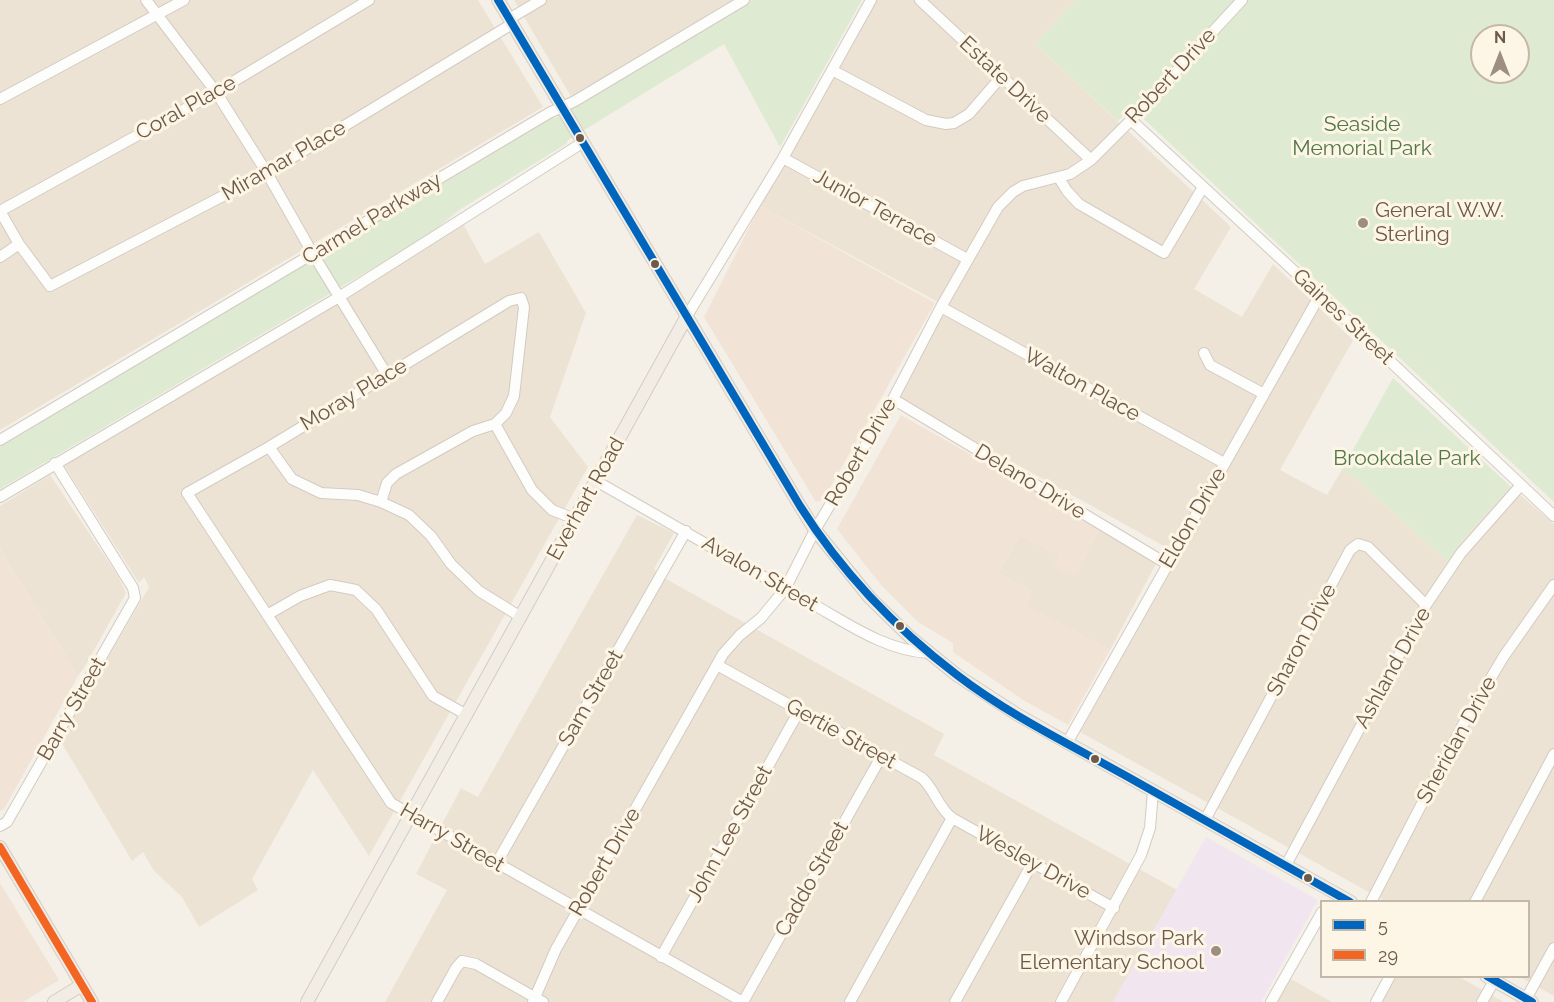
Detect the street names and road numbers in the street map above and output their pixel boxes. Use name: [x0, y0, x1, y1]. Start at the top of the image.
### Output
street label: Robert Drive: [1121, 23, 1221, 129]
street label: Estate Drive: [954, 31, 1056, 129]
street label: Coral Place: [131, 70, 241, 146]
street label: Miramar Place: [217, 115, 351, 207]
street label: Junior Terrace: [809, 164, 941, 252]
street label: Carmel Parkway: [298, 167, 446, 271]
street label: Gaines Street: [1287, 264, 1399, 370]
street label: Walton Place: [1020, 343, 1144, 427]
street label: Moray Place: [296, 353, 412, 437]
street label: Robert Drive: [820, 393, 902, 511]
street label: Everhart Road: [542, 433, 630, 565]
street label: Delano Drive: [970, 439, 1090, 525]
street label: Eldon Drive: [1154, 463, 1232, 573]
street label: Avalon Street: [697, 531, 823, 617]
street label: Sharon Drive: [1262, 579, 1342, 701]
street label: Ashland Drive: [1349, 603, 1437, 733]
street label: Sam Street: [553, 645, 629, 751]
street label: Barry Street: [32, 653, 112, 765]
street label: Sheridan Drive: [1412, 672, 1502, 808]
street label: Gertie Street: [781, 693, 901, 775]
street label: John Lee Street: [682, 761, 778, 907]
street label: Harry Street: [395, 798, 509, 878]
street label: Robert Drive: [564, 803, 646, 921]
street label: Caddo Street: [770, 817, 854, 941]
street label: Wesley Drive: [971, 821, 1095, 905]

